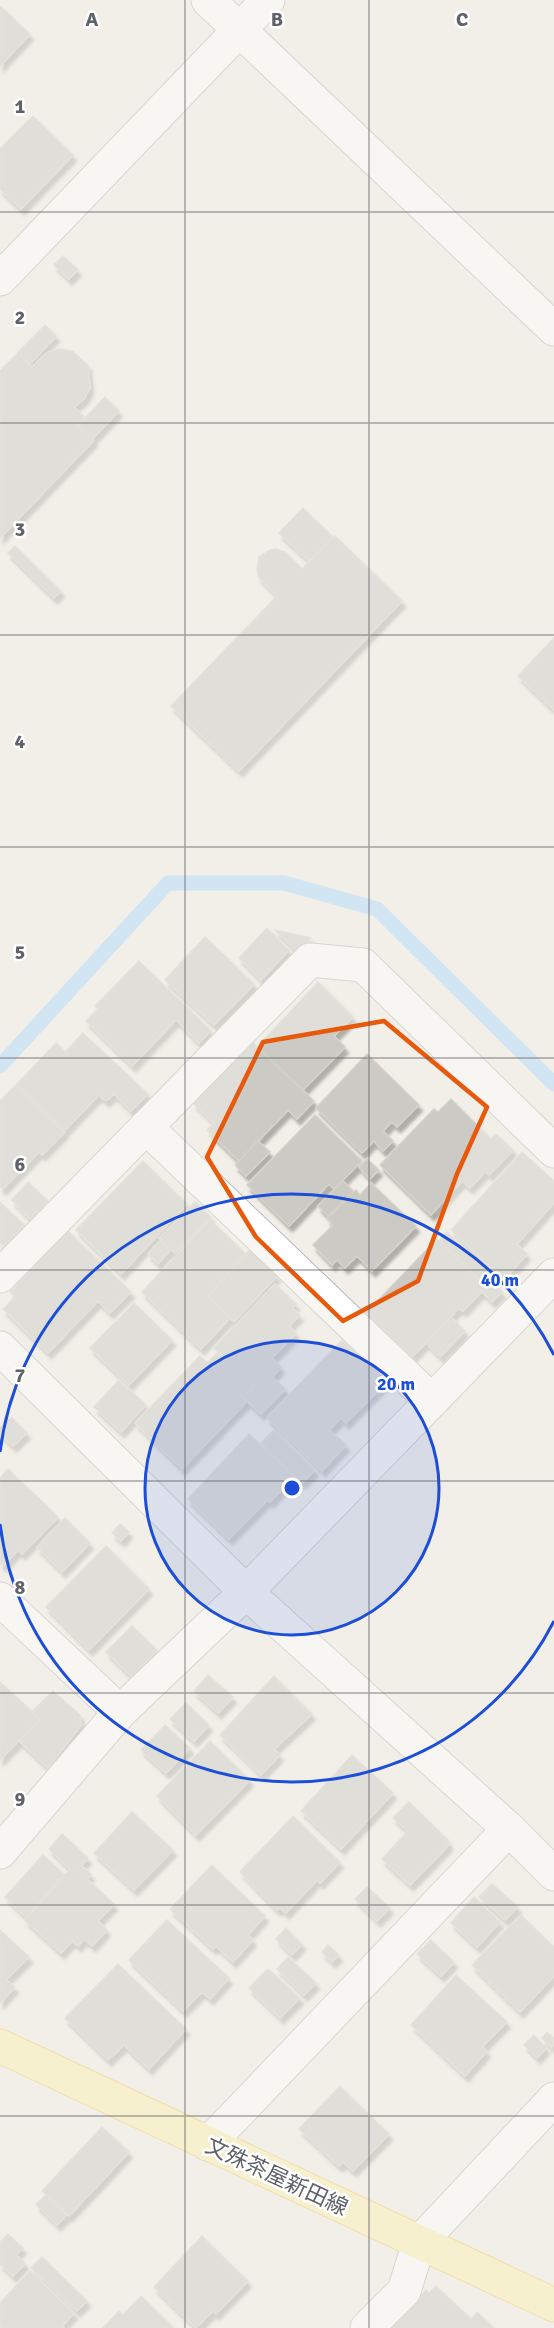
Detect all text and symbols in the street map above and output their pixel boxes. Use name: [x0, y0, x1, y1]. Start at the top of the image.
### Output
text: A: [86, 7, 99, 32]
text: B: [271, 7, 283, 32]
text: C: [456, 7, 468, 32]
text: 1: [15, 94, 26, 119]
text: 2: [15, 305, 25, 330]
text: 3: [15, 517, 25, 542]
text: 4: [15, 729, 26, 754]
text: 5: [15, 940, 25, 965]
text: 6: [15, 1152, 26, 1177]
text: 40 m: [481, 1269, 519, 1291]
text: 7: [15, 1363, 26, 1388]
text: 20 m: [377, 1373, 415, 1395]
centre of rings: [282, 1478, 302, 1498]
text: 8: [15, 1575, 26, 1600]
text: 9: [15, 1787, 26, 1812]
street label: 文殊茶屋新田線: [201, 2132, 352, 2221]

